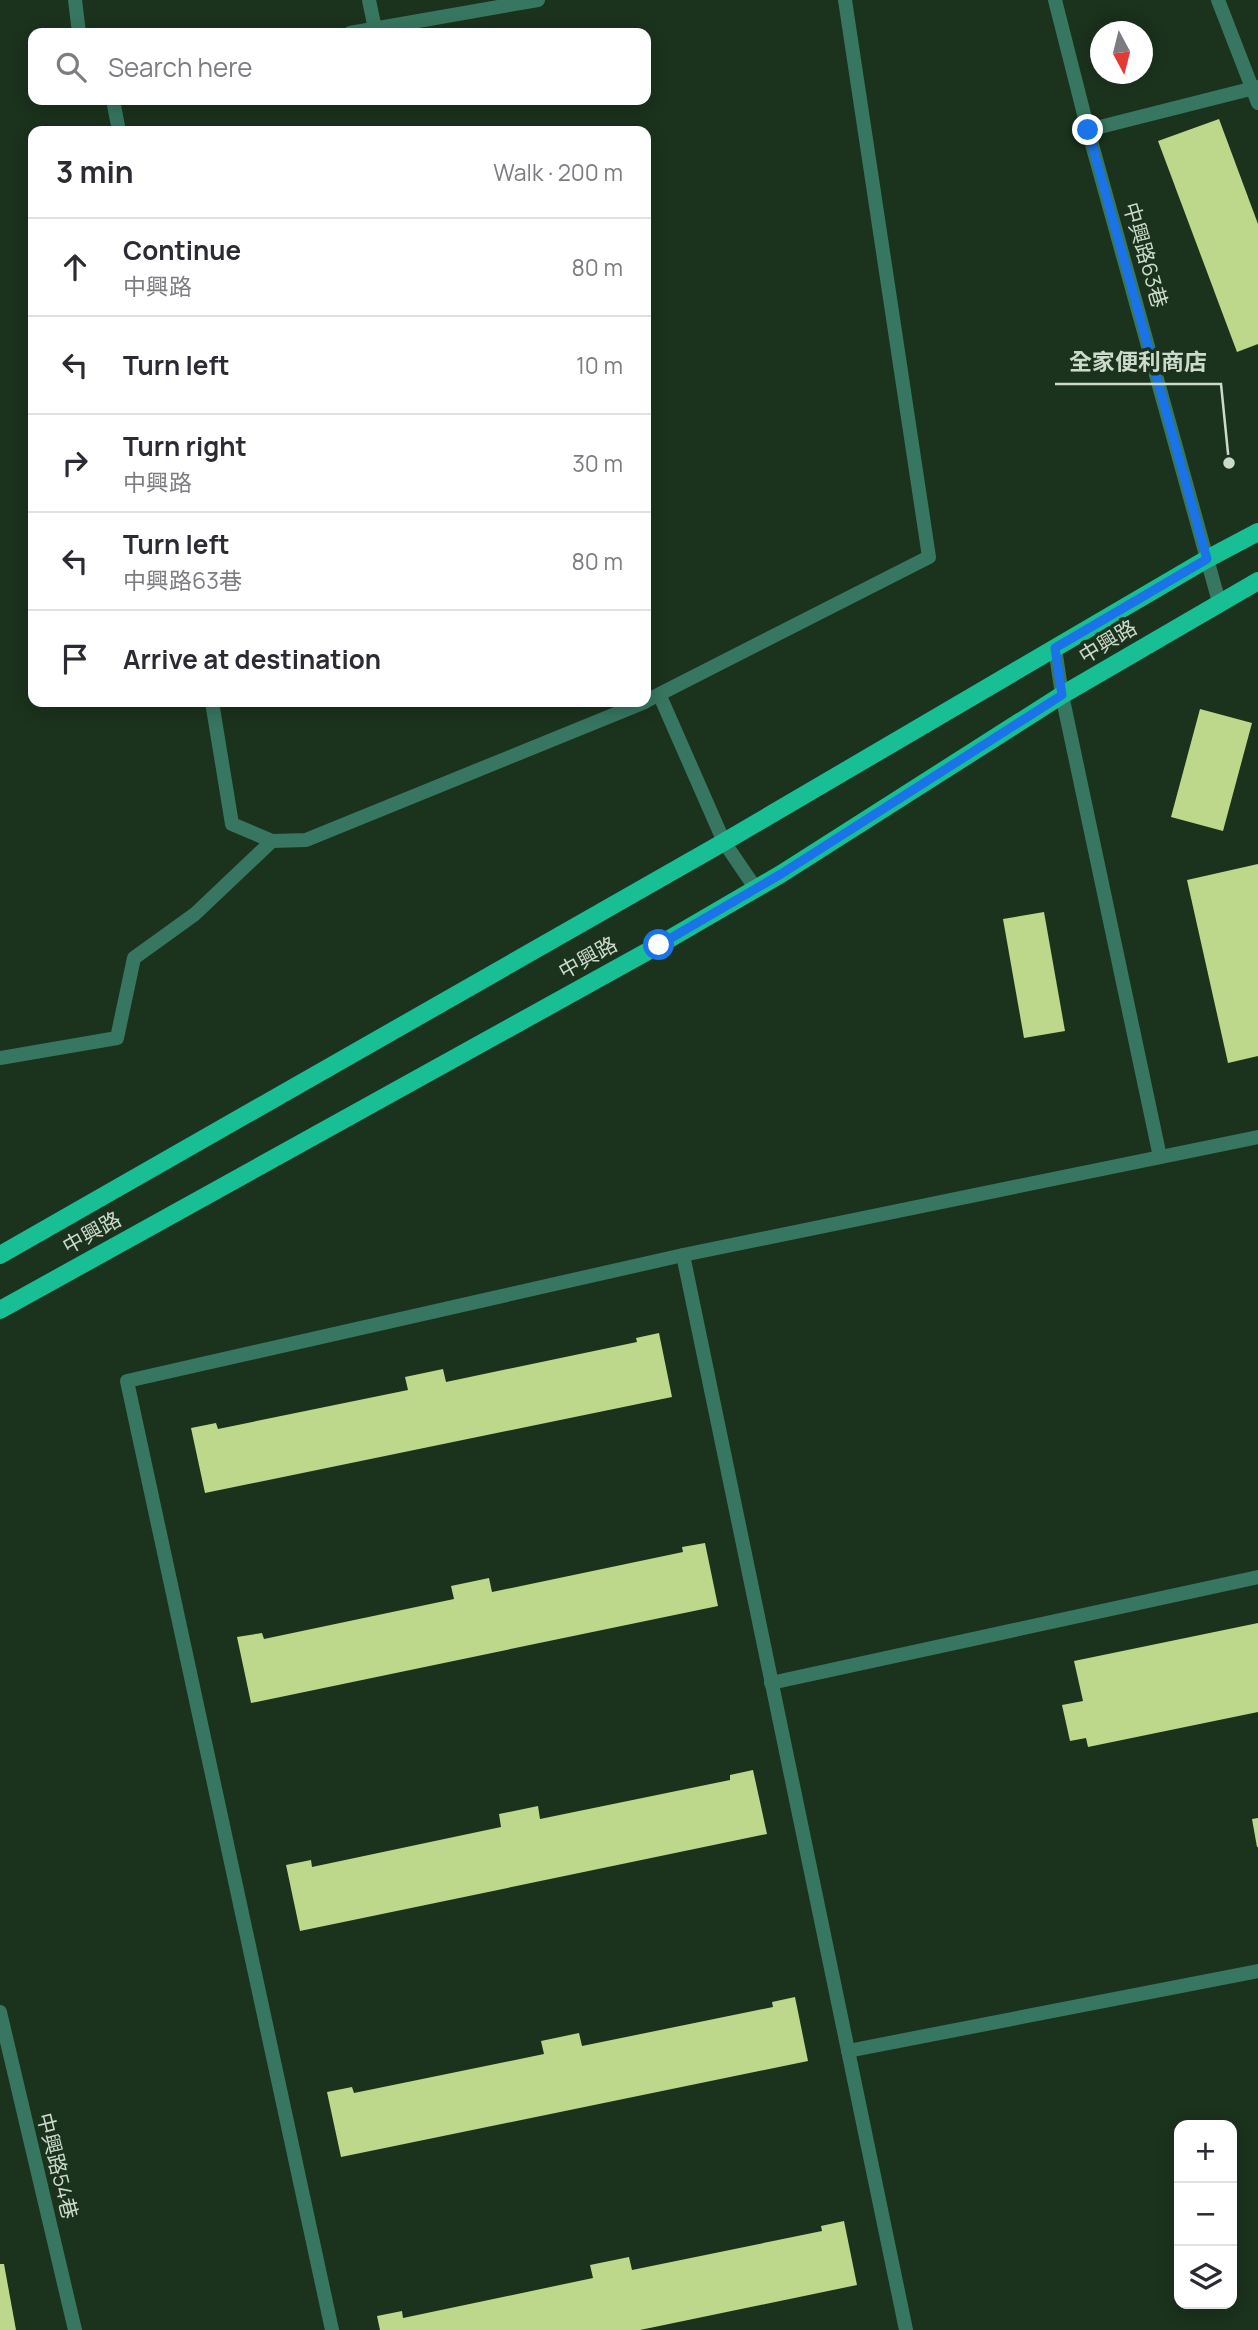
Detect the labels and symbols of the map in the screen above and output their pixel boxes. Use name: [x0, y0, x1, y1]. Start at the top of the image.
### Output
north arrow: [1090, 21, 1153, 84]
route end: [1072, 114, 1103, 145]
street label: 中興路63巷: [1118, 199, 1174, 311]
callout: 全家便利商店: [1055, 340, 1221, 384]
text: 全家便利商店: [1069, 345, 1207, 377]
street label: 中興路: [1073, 613, 1142, 669]
route start: [643, 929, 674, 960]
street label: 中興路: [553, 930, 622, 985]
street label: 中興路: [57, 1205, 126, 1260]
street label: 中興路54巷: [31, 2110, 85, 2222]

